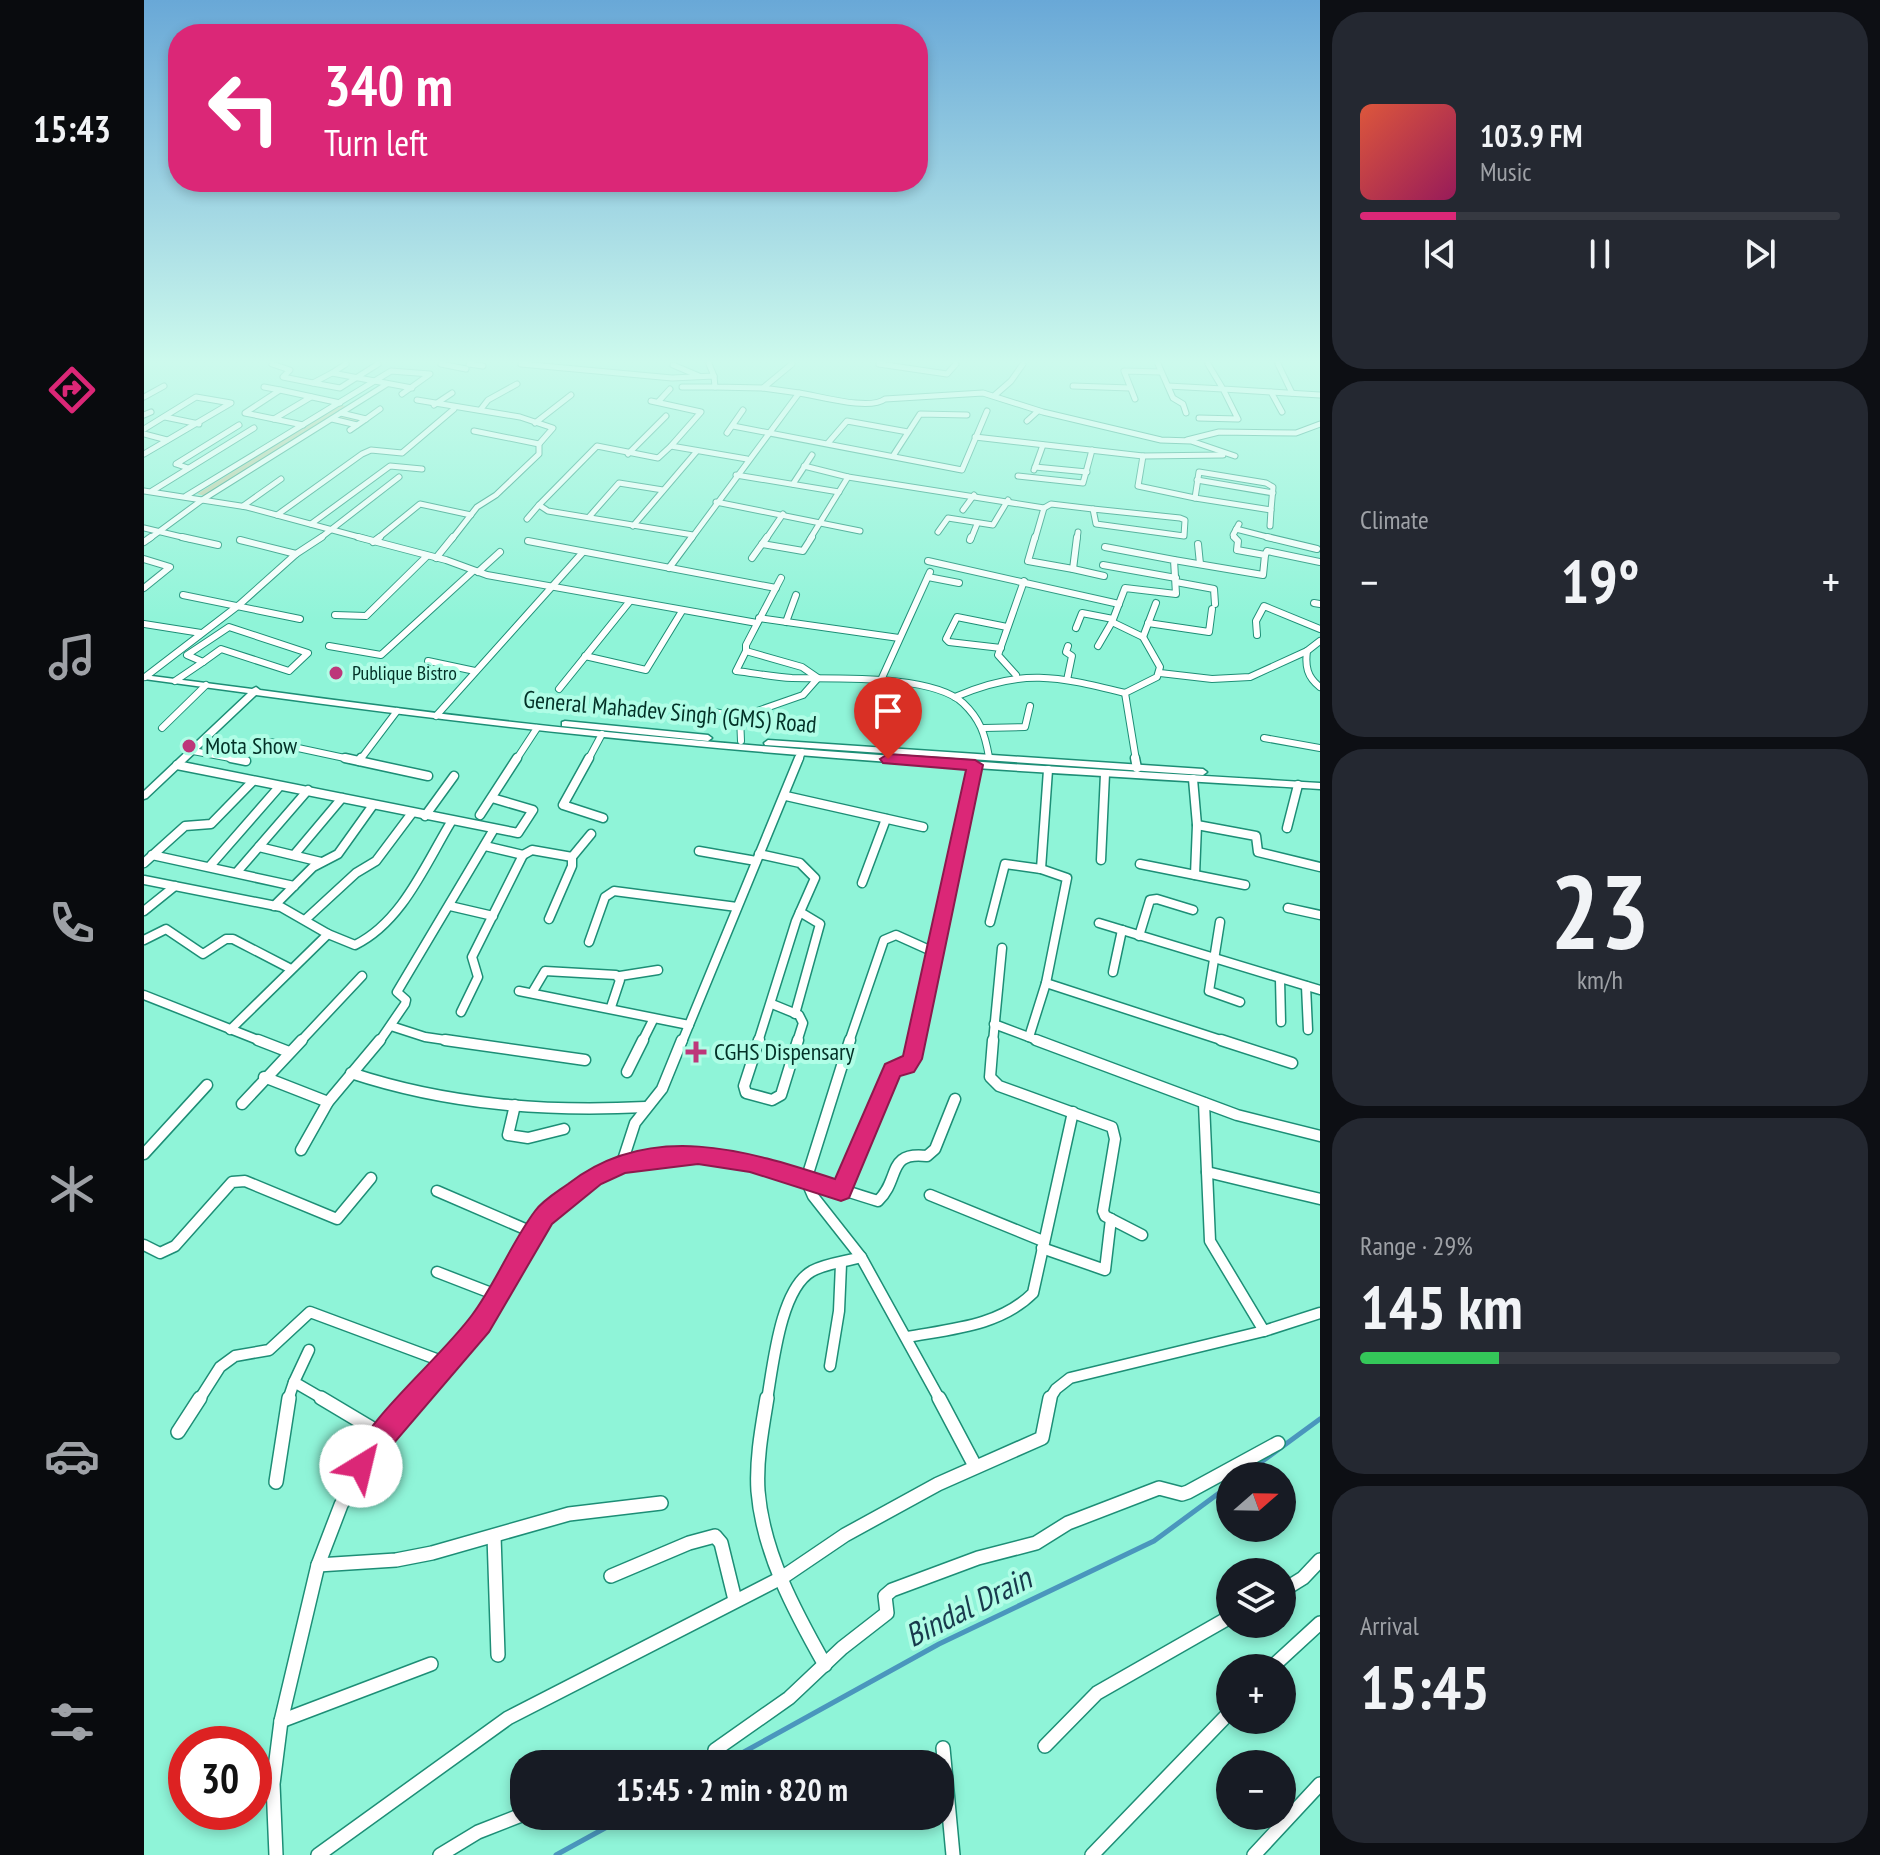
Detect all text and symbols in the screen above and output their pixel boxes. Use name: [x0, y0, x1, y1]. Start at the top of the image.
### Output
text: 340 m: [324, 49, 453, 121]
icon: left: [192, 56, 296, 160]
text: 15:43: [33, 105, 111, 152]
text: 103.9 FM: [1480, 116, 1582, 155]
text: Turn left: [324, 119, 428, 166]
text: Music: [1480, 155, 1532, 188]
icon: previous: [1418, 232, 1462, 276]
icon: pause: [1578, 232, 1622, 276]
icon: next: [1738, 232, 1782, 276]
icon: directions: [44, 362, 100, 418]
text: Climate: [1360, 503, 1429, 536]
text: 19°: [1560, 542, 1640, 620]
text: −: [1360, 553, 1378, 610]
text: +: [1822, 553, 1840, 610]
icon: music: [44, 629, 100, 685]
place label: Publique Bistro: [352, 660, 457, 686]
marker: Publique Bistro: [327, 664, 345, 682]
pin: [854, 677, 922, 759]
street label: General Mahadev Singh (GMS) Road: [522, 683, 818, 740]
icon: arrive: [866, 689, 910, 733]
place label: Mota Show: [205, 730, 298, 761]
marker: Mota Show: [180, 737, 198, 755]
text: 23: [1550, 843, 1650, 978]
icon: phone: [44, 895, 100, 951]
text: km/h: [1577, 963, 1623, 996]
place label: CGHS Dispensary: [714, 1036, 855, 1067]
marker: CGHS Dispensary: [685, 1041, 707, 1063]
icon: climate: [44, 1161, 100, 1217]
text: Range · 29%: [1360, 1229, 1473, 1262]
text: 145 km: [1360, 1268, 1523, 1346]
position arrow: [319, 1424, 403, 1508]
icon: car: [44, 1428, 100, 1484]
north arrow: [1216, 1462, 1296, 1542]
map controls: [1216, 1462, 1296, 1830]
water label: Bindal Drain: [897, 1556, 1040, 1656]
button: layers: [1216, 1558, 1296, 1638]
text: Arrival: [1360, 1609, 1419, 1642]
text: 15:45: [1360, 1648, 1490, 1726]
button: +: [1216, 1654, 1296, 1734]
icon: filters: [44, 1694, 100, 1750]
speed limit sign: 30: [168, 1726, 272, 1830]
button: −: [1216, 1750, 1296, 1830]
text: 15:45 · 2 min · 820 m: [616, 1770, 848, 1809]

